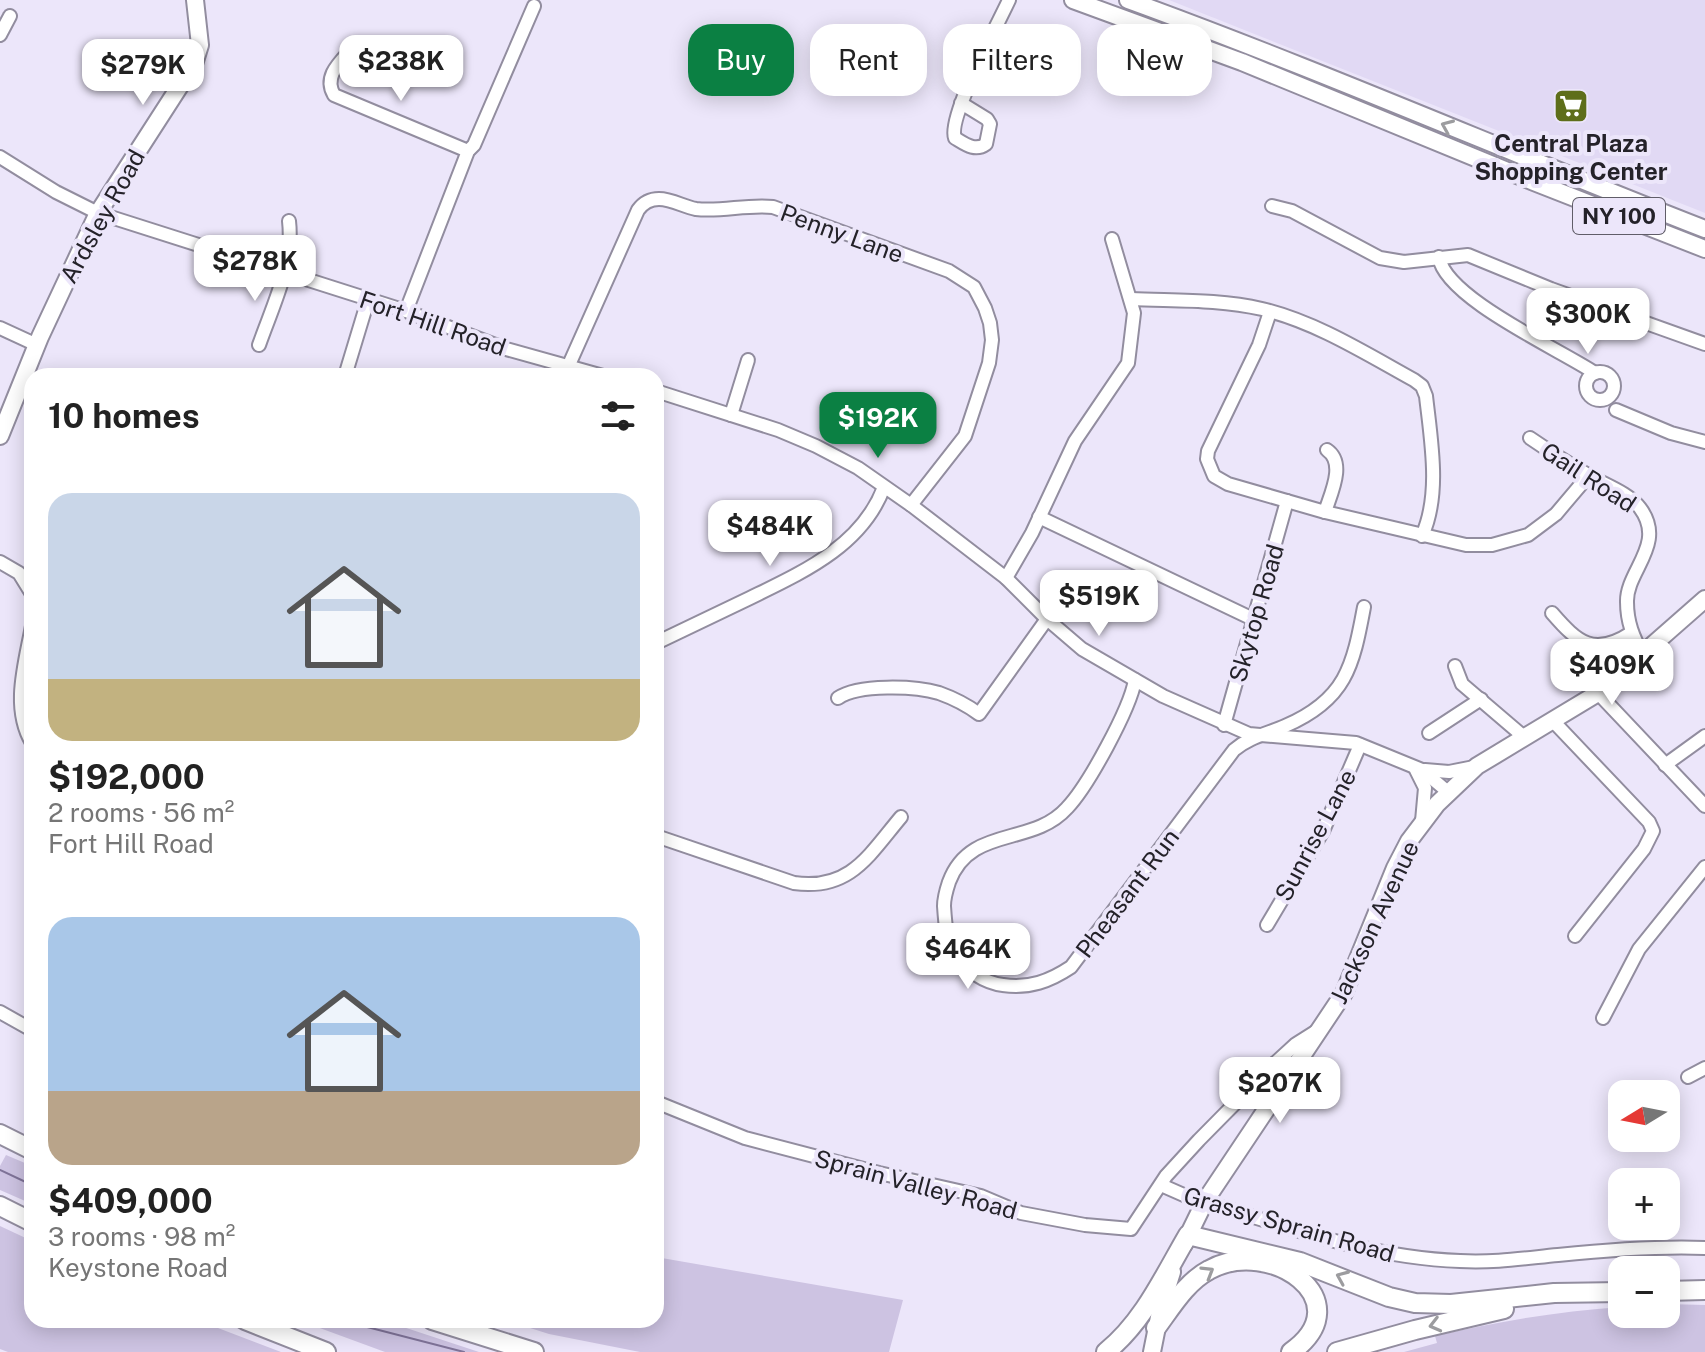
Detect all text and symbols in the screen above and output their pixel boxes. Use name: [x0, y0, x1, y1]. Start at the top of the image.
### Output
chip: Buy: [688, 24, 794, 96]
chip: Rent: [810, 24, 927, 96]
chip: Filters: [943, 24, 1081, 96]
chip: New: [1097, 24, 1212, 96]
pin: $238K: [345, 35, 457, 103]
pin: $279K: [87, 39, 199, 107]
text: $238K: [357, 45, 445, 76]
text: $279K: [100, 49, 186, 80]
supermarket icon: Central Plaza Shopping Center: [1552, 87, 1590, 125]
one-way arrow: [1441, 120, 1456, 136]
place label: Central Plaza Shopping Center: [1474, 129, 1668, 185]
street label: Ardsley Road: [54, 144, 150, 288]
street label: Penny Lane: [777, 198, 907, 268]
road number: NY 100: [1573, 198, 1665, 234]
pin: $278K: [199, 235, 311, 303]
text: $278K: [212, 245, 298, 276]
street label: Fort Hill Road: [356, 285, 510, 361]
pin: $300K: [1532, 288, 1644, 356]
text: $300K: [1545, 298, 1631, 329]
pin: $192K: [822, 392, 934, 460]
icon: filters: [596, 394, 640, 438]
text: 10 homes: [48, 396, 200, 436]
text: $192K: [837, 402, 919, 433]
street label: Gail Road: [1537, 436, 1641, 518]
pin: $484K: [714, 500, 826, 568]
text: $484K: [726, 510, 814, 541]
street label: Skytop Road: [1223, 541, 1289, 685]
icon: home: [272, 545, 416, 689]
pin: $519K: [1043, 570, 1155, 638]
text: $519K: [1058, 580, 1140, 611]
pin: $409K: [1556, 639, 1668, 707]
text: $409K: [1568, 649, 1656, 680]
text: $192,000: [48, 757, 205, 797]
street label: Sunrise Lane: [1269, 764, 1361, 906]
text: 2 rooms · 56 m²: [48, 797, 234, 828]
street label: Pheasant Run: [1070, 823, 1184, 963]
text: Fort Hill Road: [48, 828, 214, 859]
street label: Jackson Avenue: [1324, 836, 1424, 1008]
pin: $464K: [912, 923, 1024, 991]
text: $464K: [924, 933, 1012, 964]
icon: home: [272, 969, 416, 1113]
pin: $207K: [1224, 1057, 1336, 1125]
text: $207K: [1237, 1067, 1323, 1098]
north arrow: [1608, 1080, 1680, 1152]
map controls: [1608, 1080, 1680, 1328]
street label: Sprain Valley Road: [812, 1143, 1020, 1225]
button: +: [1608, 1168, 1680, 1240]
text: $409,000: [48, 1181, 213, 1221]
street label: Grassy Sprain Road: [1181, 1181, 1397, 1267]
text: 3 rooms · 98 m²: [48, 1221, 235, 1252]
text: Keystone Road: [48, 1252, 228, 1283]
button: −: [1608, 1256, 1680, 1328]
one-way arrow: [1199, 1266, 1214, 1282]
one-way arrow: [1335, 1271, 1350, 1287]
one-way arrow: [1429, 1315, 1442, 1332]

